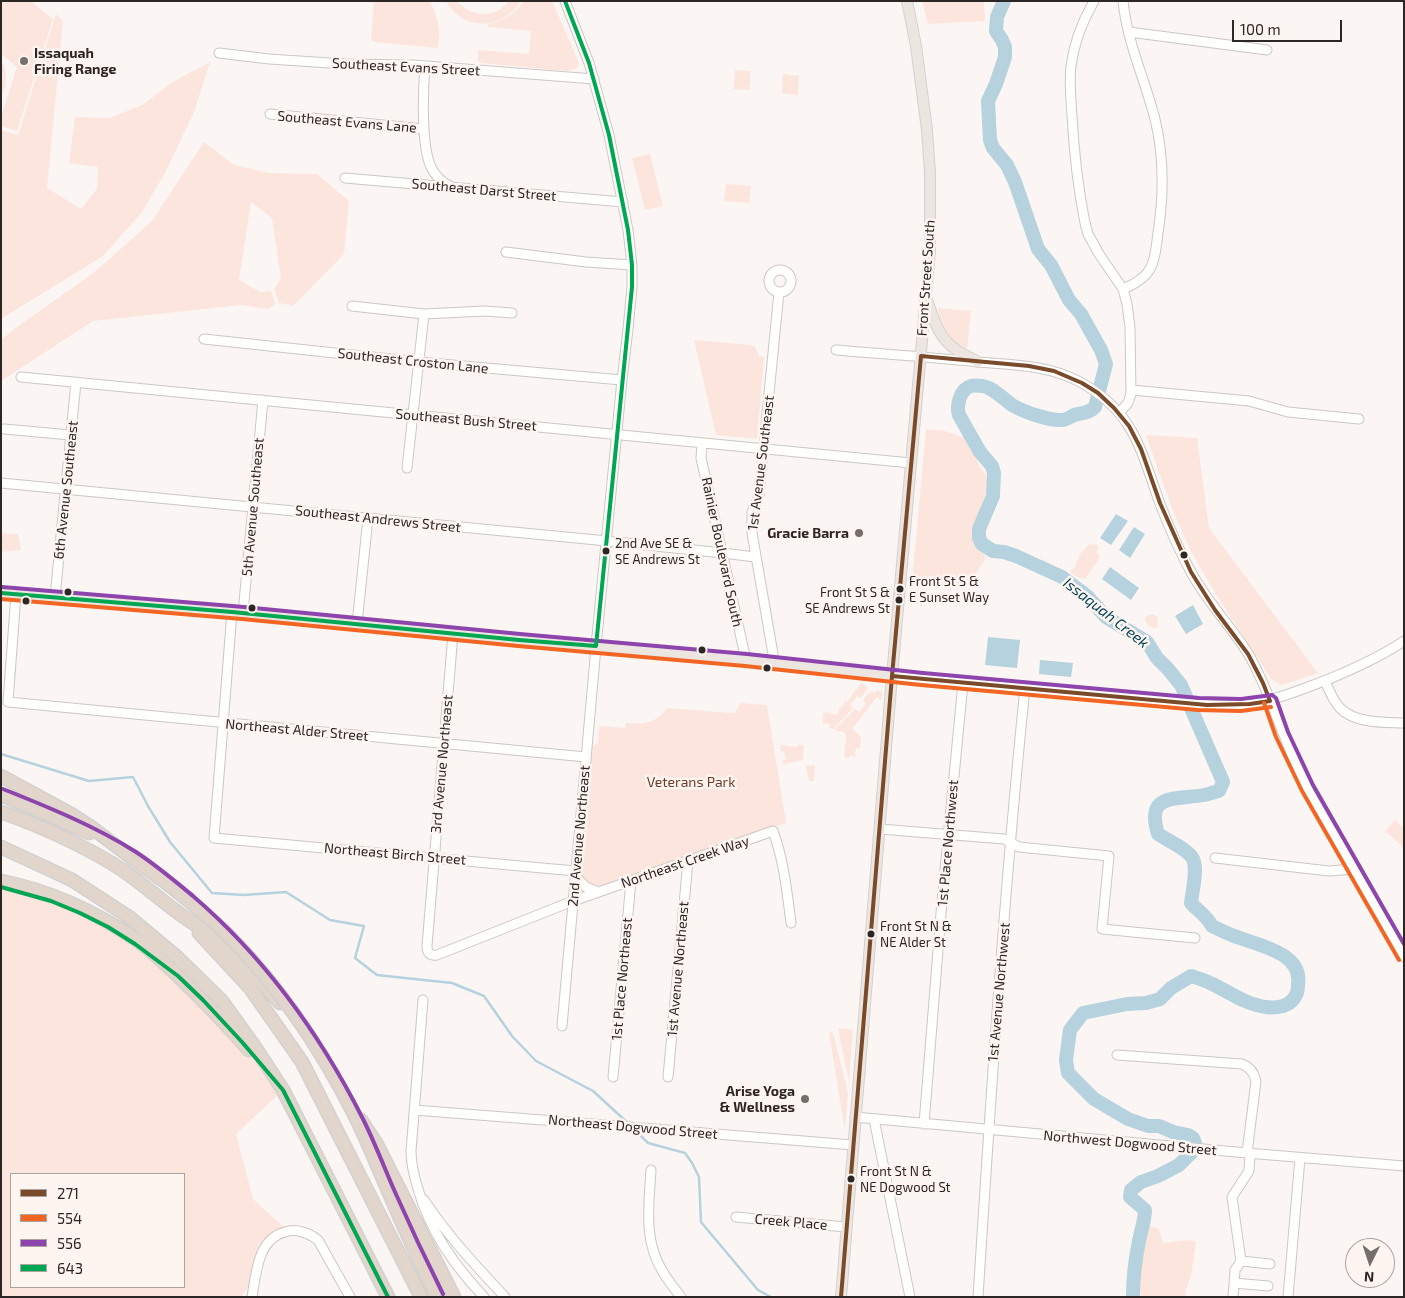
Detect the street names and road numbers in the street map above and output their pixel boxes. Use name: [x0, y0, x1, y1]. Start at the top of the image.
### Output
street label: Southeast Evans Street: [332, 55, 480, 79]
street label: Southeast Evans Lane: [277, 108, 417, 136]
street label: Southeast Darst Street: [411, 175, 557, 205]
street label: Front Street South: [914, 219, 938, 337]
street label: Southeast Croston Lane: [337, 345, 489, 377]
street label: 1st Avenue Southeast: [744, 394, 778, 532]
street label: Southeast Bush Street: [395, 405, 537, 435]
street label: 6th Avenue Southeast: [50, 420, 82, 560]
street label: 5th Avenue Southeast: [239, 437, 267, 577]
street label: Rainier Boulevard South: [698, 476, 746, 628]
street label: Southeast Andrews Street: [294, 502, 462, 536]
street label: 3rd Avenue Northeast: [428, 694, 456, 834]
street label: Northeast Alder Street: [225, 715, 369, 745]
street label: 2nd Avenue Northeast: [564, 765, 594, 907]
street label: 1st Place Northwest: [934, 779, 962, 907]
street label: Northeast Creek Way: [619, 832, 751, 892]
street label: Northeast Birch Street: [323, 839, 467, 869]
street label: 1st Avenue Northeast: [664, 901, 692, 1037]
street label: 1st Place Northeast: [608, 917, 636, 1041]
street label: 1st Avenue Northwest: [985, 922, 1013, 1062]
street label: Northeast Dogwood Street: [547, 1111, 719, 1143]
street label: Northwest Dogwood Street: [1043, 1127, 1217, 1159]
street label: Creek Place: [754, 1210, 828, 1234]

